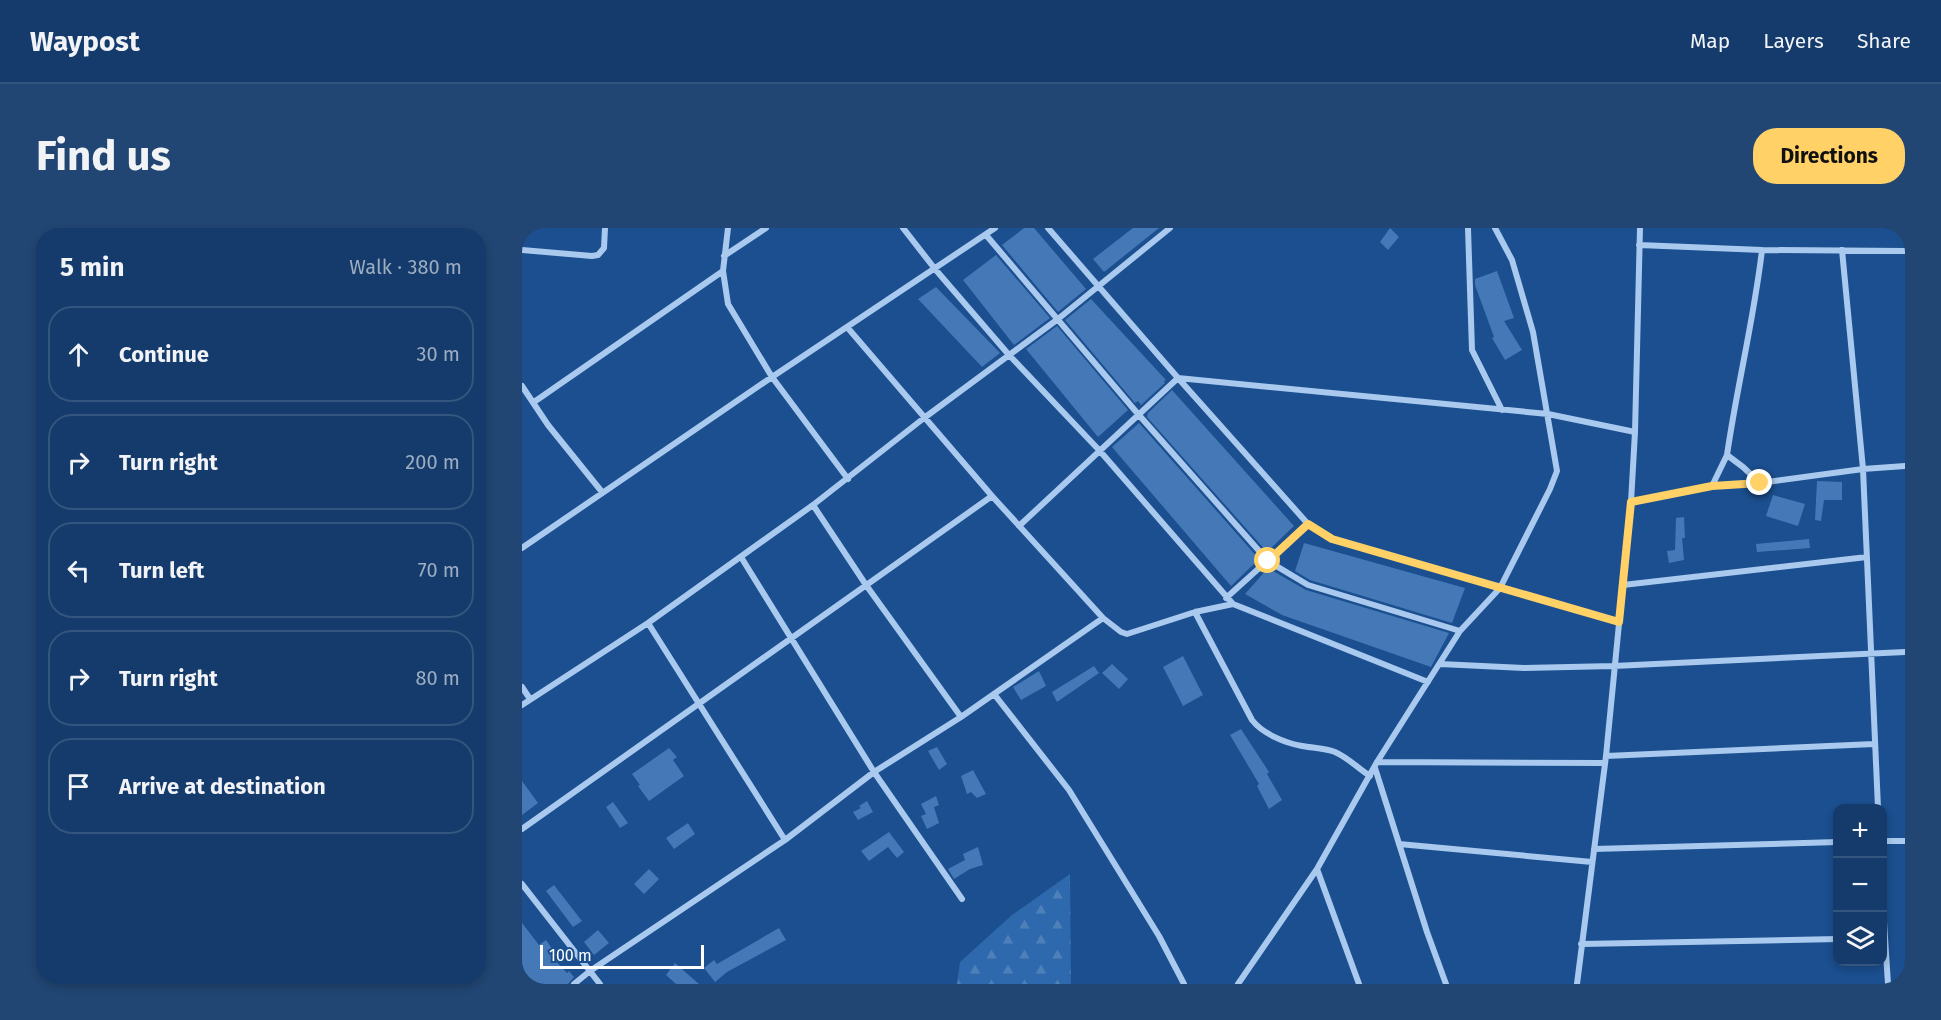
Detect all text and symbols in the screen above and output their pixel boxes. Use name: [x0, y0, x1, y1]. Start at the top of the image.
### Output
text: Waypost: [30, 25, 140, 58]
text: Map: [1690, 28, 1730, 54]
text: Layers: [1763, 28, 1824, 54]
text: Share: [1857, 28, 1911, 54]
button: Directions: [1753, 128, 1905, 184]
text: Find us: [36, 131, 171, 181]
text: 5 min: [60, 252, 124, 283]
text: Walk · 380 m: [349, 255, 462, 279]
icon: ahead: [62, 338, 95, 371]
text: Continue: [119, 341, 209, 368]
text: 30 m: [416, 342, 460, 366]
icon: right: [62, 446, 95, 479]
text: Turn right: [119, 449, 218, 476]
text: 200 m: [405, 450, 460, 474]
route end: [1746, 469, 1772, 495]
route start: [1254, 547, 1280, 573]
icon: left: [62, 554, 95, 587]
text: Turn left: [119, 557, 204, 584]
text: 70 m: [418, 558, 460, 582]
icon: right: [62, 662, 95, 695]
text: Turn right: [119, 665, 218, 692]
text: 80 m: [415, 666, 460, 690]
icon: arrive: [62, 770, 95, 803]
text: Arrive at destination: [119, 773, 326, 800]
map controls: [1833, 804, 1887, 966]
button: +: [1833, 804, 1887, 858]
button: −: [1833, 858, 1887, 912]
button: layers: [1833, 912, 1887, 966]
scale bar: [540, 942, 704, 970]
text: 100 m: [549, 946, 592, 965]

